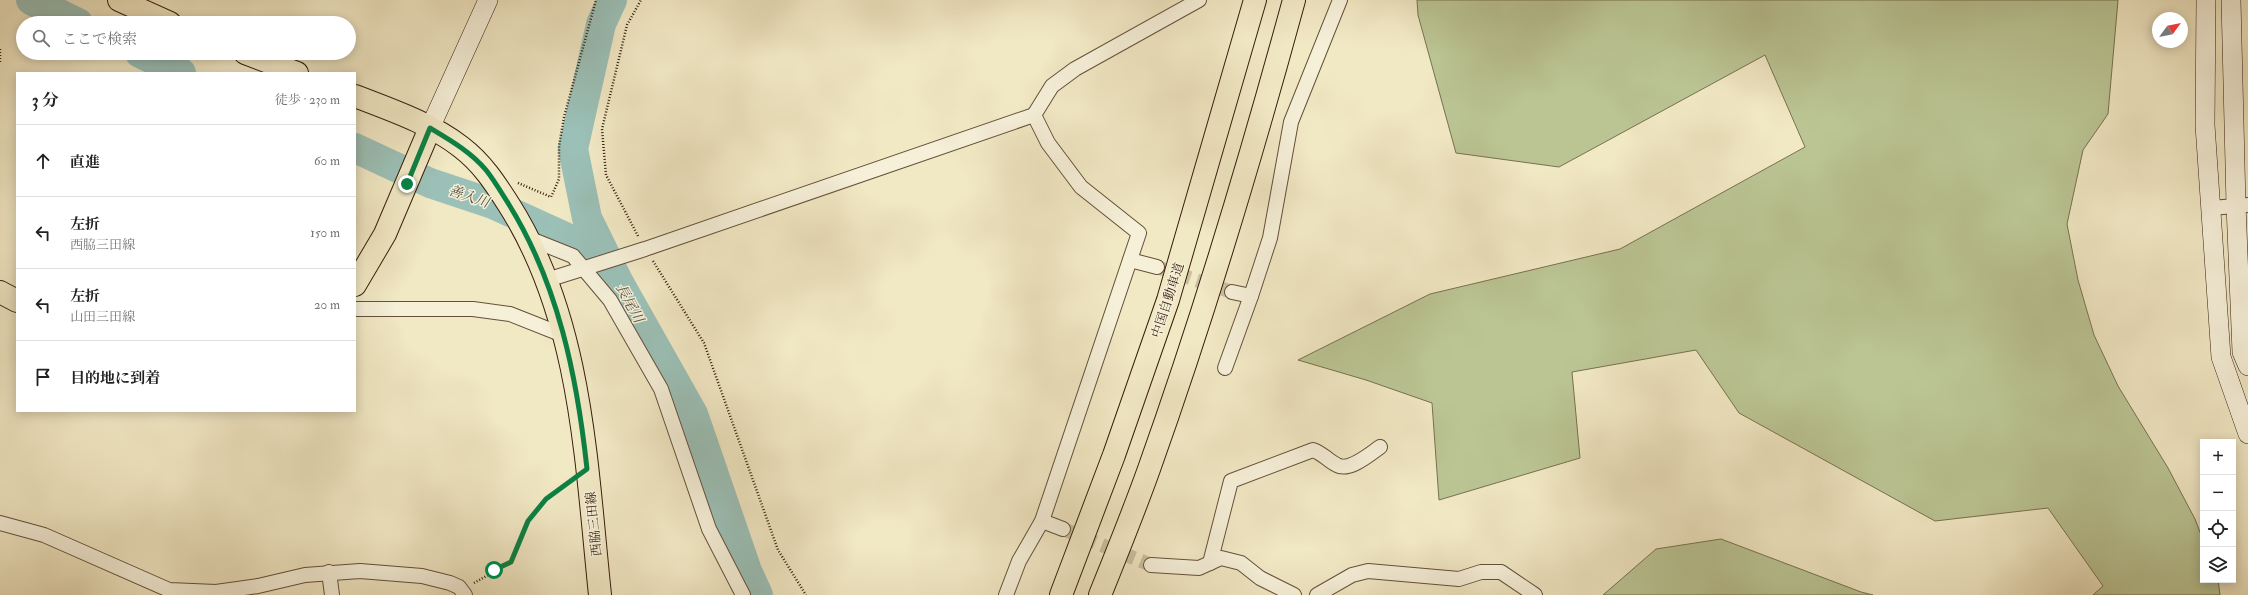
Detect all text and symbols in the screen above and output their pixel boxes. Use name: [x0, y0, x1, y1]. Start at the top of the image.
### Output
north arrow: [2152, 12, 2188, 48]
search box: [16, 16, 356, 60]
icon: search: [30, 27, 52, 49]
text: ここで検索: [62, 30, 137, 49]
text: 3 分: [32, 90, 59, 111]
text: 徒歩 · 230 m: [275, 92, 340, 108]
icon: ahead: [32, 150, 54, 172]
text: 直進: [70, 153, 100, 172]
text: 60 m: [314, 153, 340, 169]
route end: [398, 175, 416, 193]
water label: 善入川: [446, 182, 493, 212]
text: 左折: [70, 215, 100, 234]
icon: left: [32, 222, 54, 244]
text: 150 m: [310, 225, 340, 241]
text: 西脇三田線: [70, 237, 135, 253]
street label: 中国自動車道: [1148, 261, 1188, 340]
water label: 長尾川: [612, 281, 648, 327]
text: 左折: [70, 287, 100, 306]
icon: left: [32, 294, 54, 316]
text: 20 m: [314, 297, 340, 313]
text: 山田三田線: [70, 309, 135, 325]
icon: arrive: [32, 366, 54, 388]
text: 目的地に到着: [70, 369, 160, 388]
map controls: [2200, 439, 2236, 583]
button: +: [2200, 439, 2236, 475]
button: −: [2200, 475, 2236, 511]
street label: 西脇三田線: [583, 491, 605, 557]
button: locate: [2200, 511, 2236, 547]
button: layers: [2200, 547, 2236, 583]
route start: [485, 561, 503, 579]

